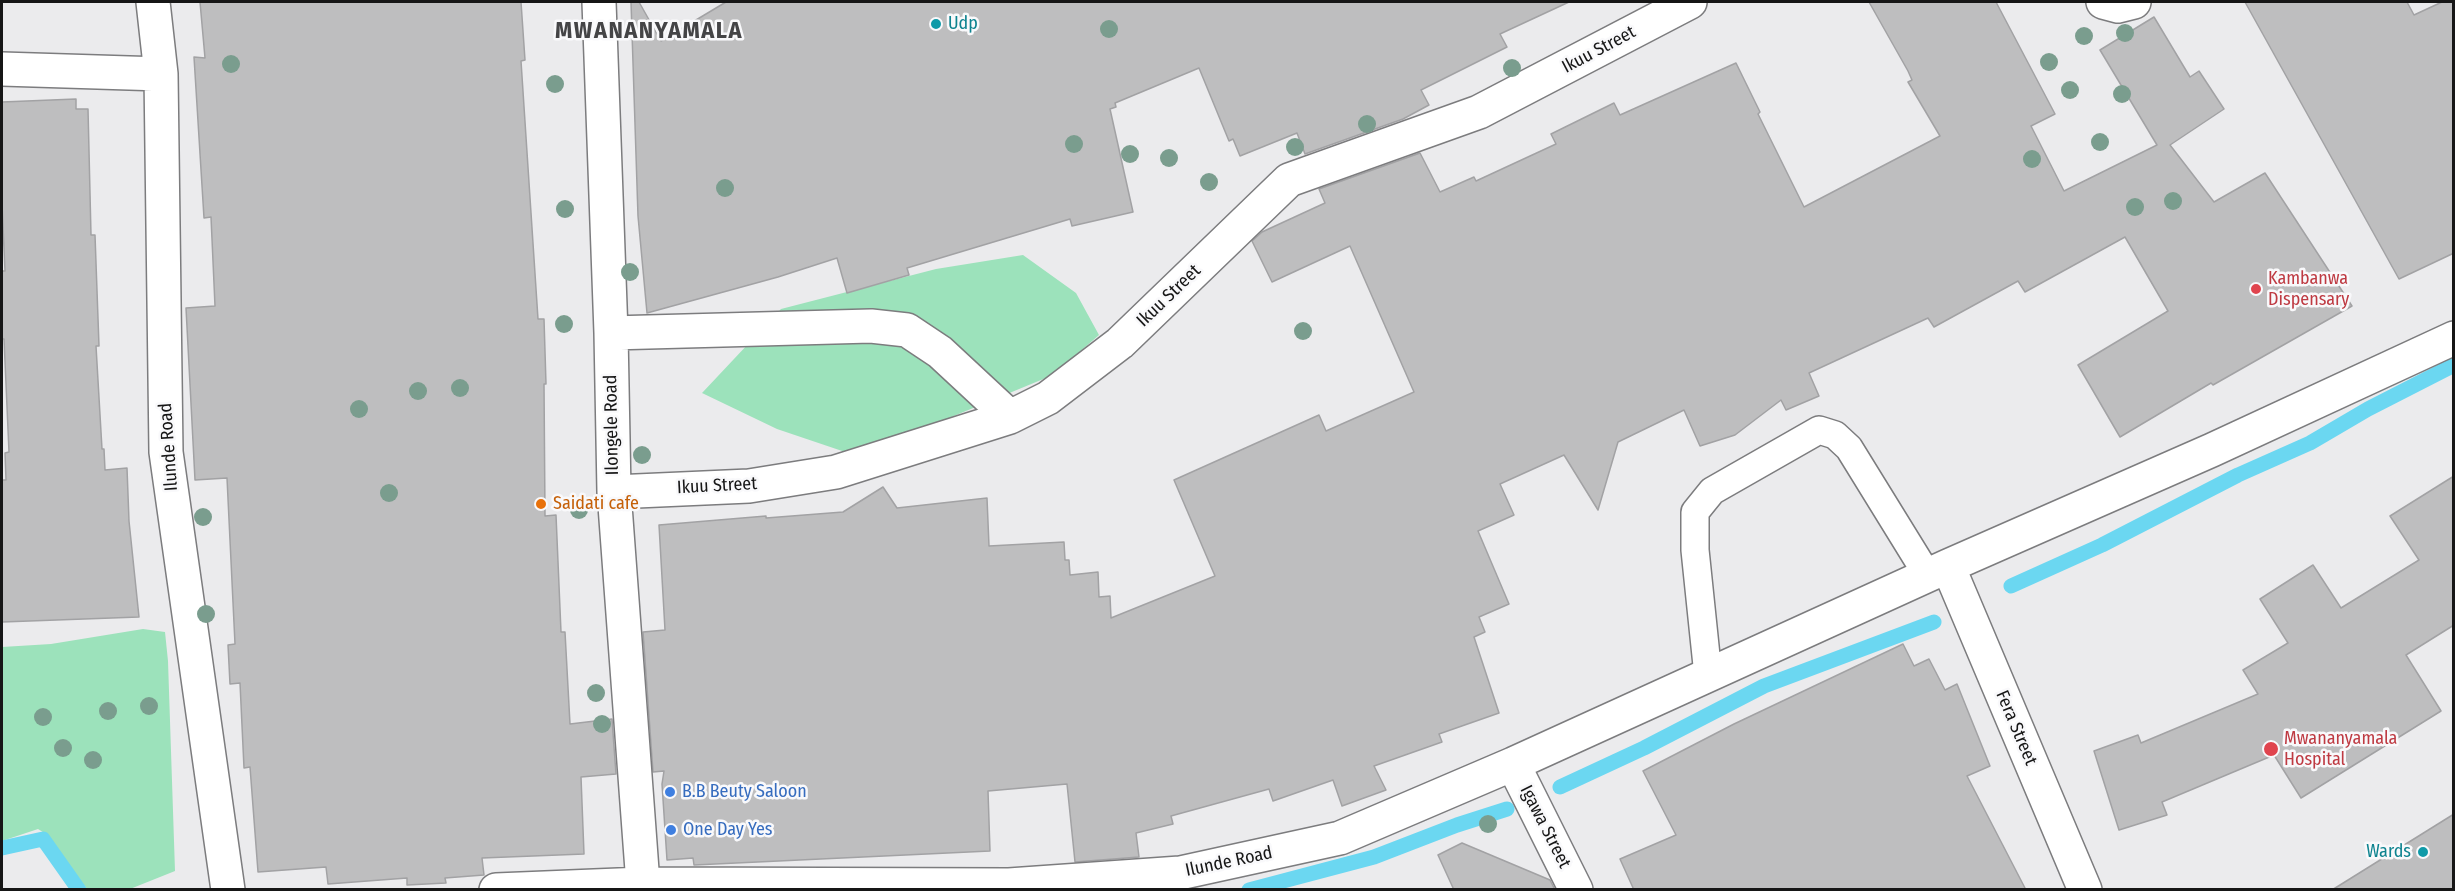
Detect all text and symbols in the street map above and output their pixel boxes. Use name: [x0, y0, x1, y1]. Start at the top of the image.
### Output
place label: Udp: [948, 13, 978, 35]
district label: MWANANYAMALA: [555, 17, 743, 45]
marker: Udp: [929, 17, 943, 31]
street label: Ikuu Street: [1558, 22, 1640, 78]
street label: Ikuu Street: [1133, 260, 1205, 332]
place label: Kambanwa Dispensary: [2268, 268, 2349, 310]
marker: Kambanwa Dispensary: [2249, 282, 2263, 296]
street label: Ilongele Road: [600, 375, 624, 475]
street label: Ilunde Road: [155, 402, 183, 492]
street label: Ikuu Street: [676, 473, 758, 499]
place label: Saidati cafe: [553, 493, 639, 515]
marker: Saidati cafe: [534, 497, 548, 511]
street label: Fera Street: [1991, 687, 2041, 769]
place label: Mwananyamala Hospital: [2284, 728, 2397, 771]
marker: Mwananyamala Hospital: [2262, 740, 2280, 758]
place label: B.B Beuty Saloon: [682, 781, 807, 803]
street label: Igawa Street: [1515, 782, 1575, 872]
marker: B.B Beuty Saloon: [663, 785, 677, 799]
place label: One Day Yes: [683, 819, 772, 841]
marker: One Day Yes: [664, 823, 678, 837]
place label: Wards: [2366, 841, 2411, 863]
street label: Ilunde Road: [1183, 842, 1275, 882]
marker: Wards: [2416, 845, 2430, 859]

